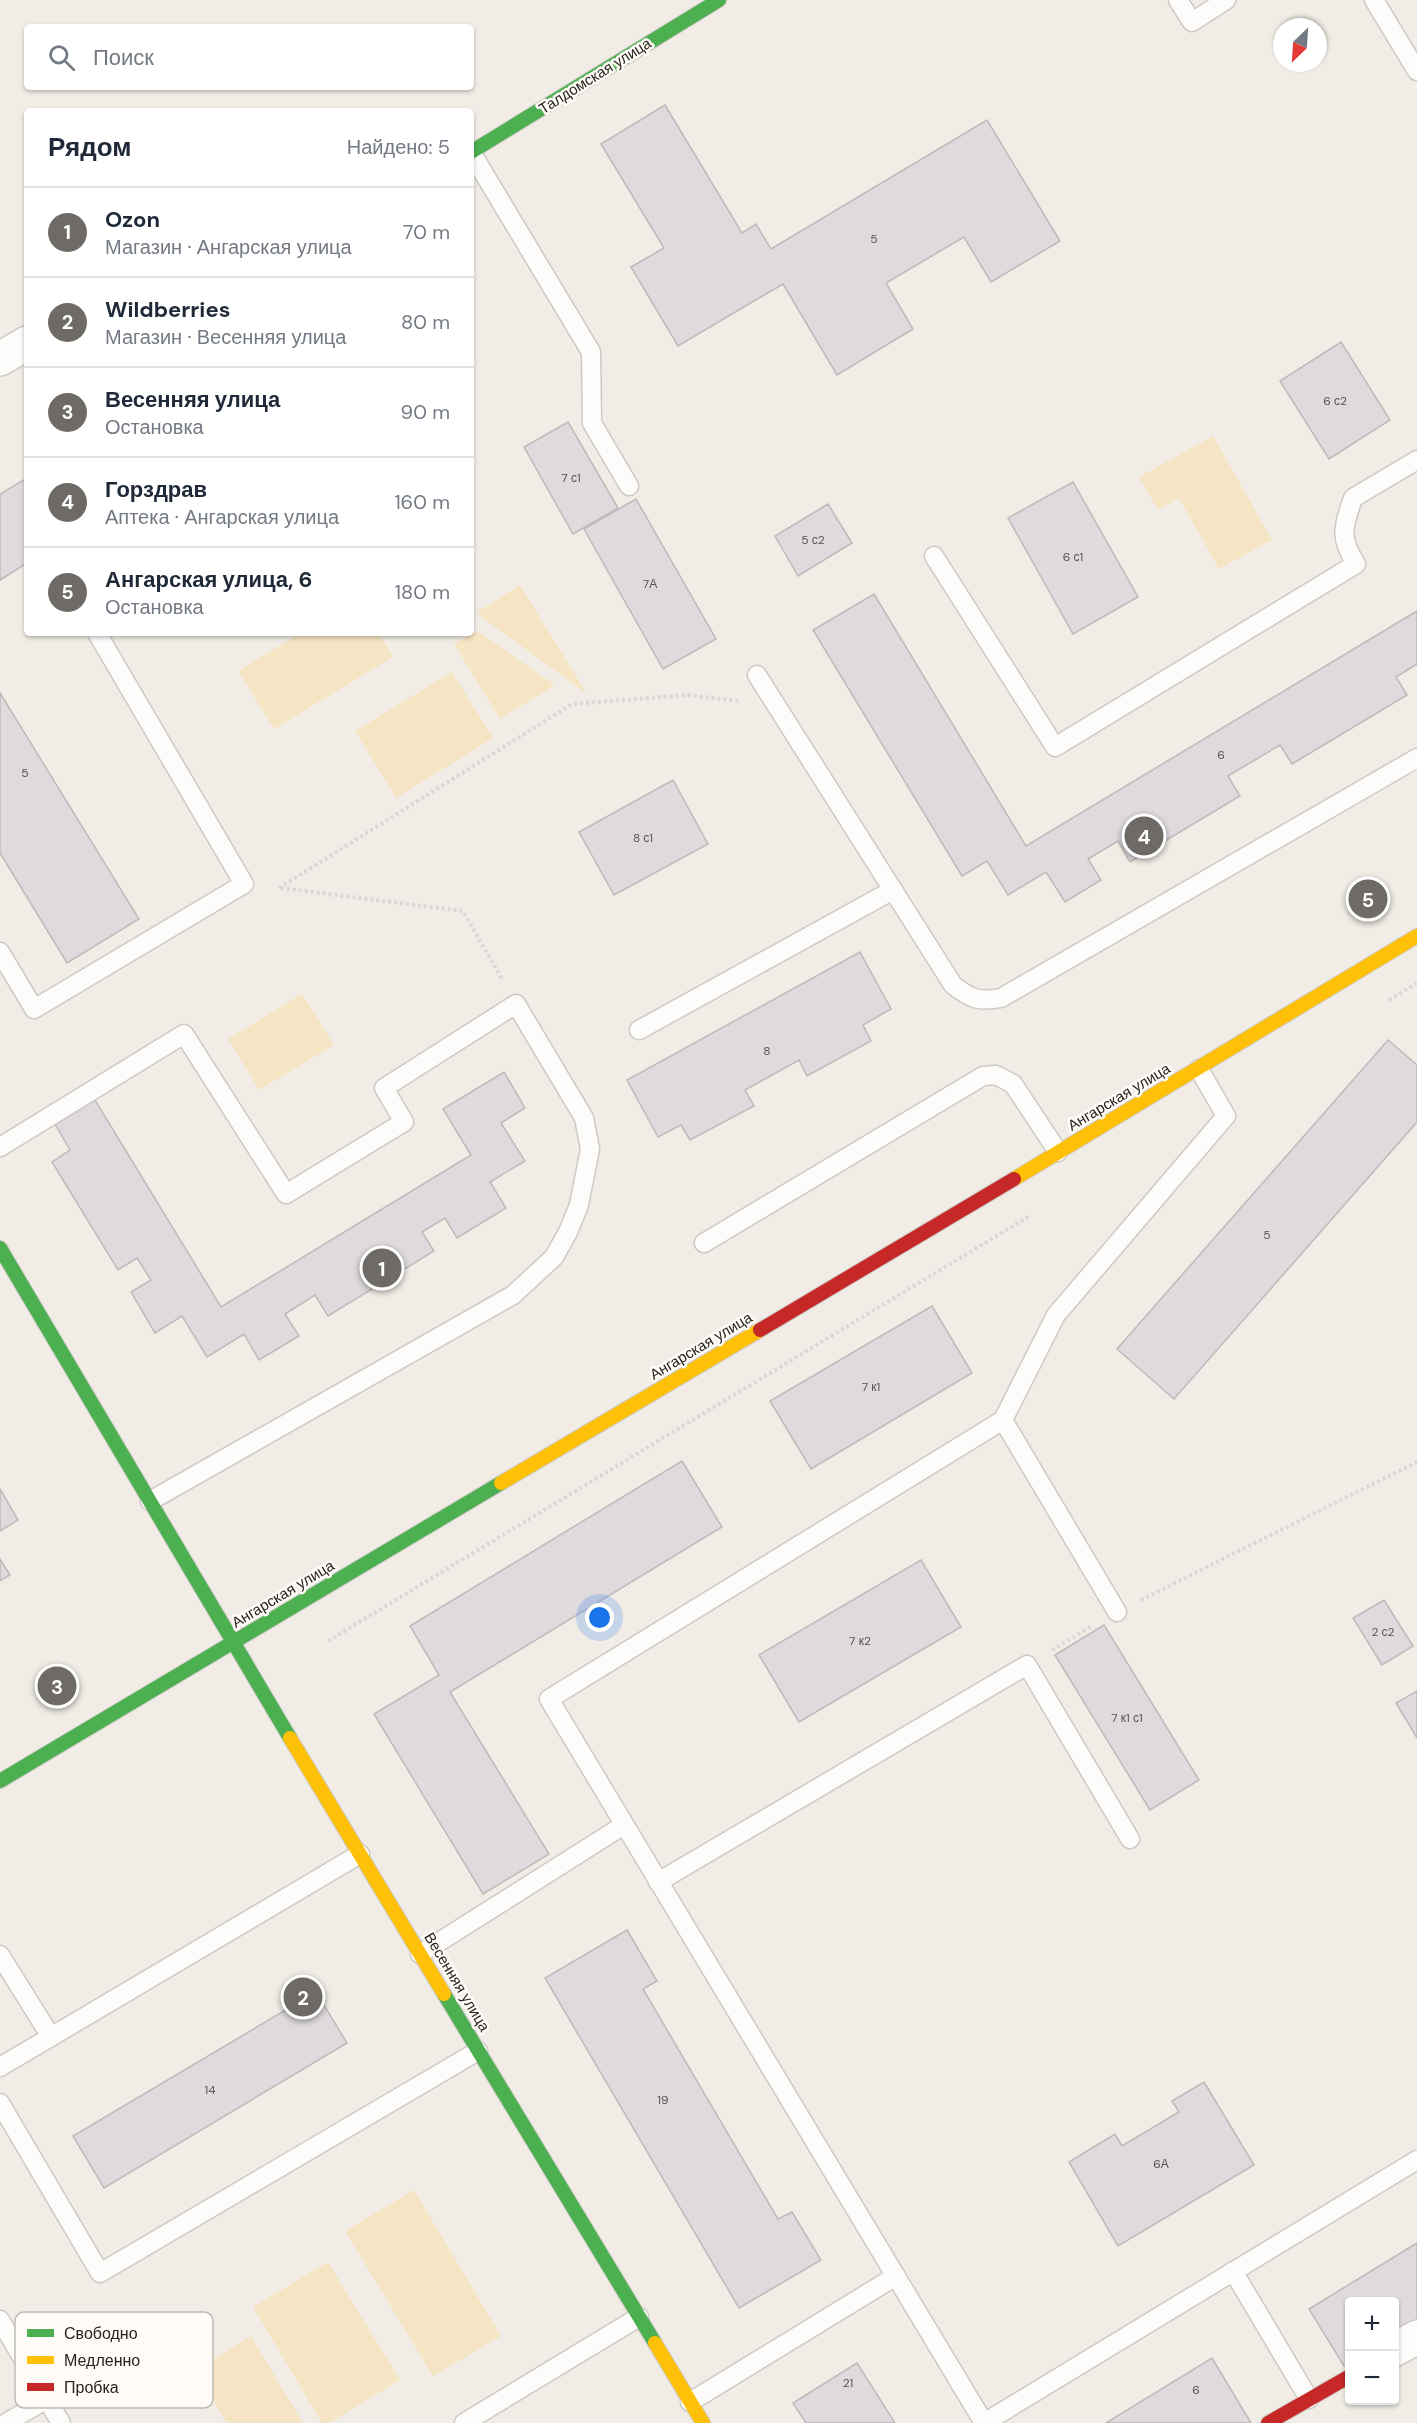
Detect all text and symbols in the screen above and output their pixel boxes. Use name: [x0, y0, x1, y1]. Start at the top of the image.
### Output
north arrow: [1273, 18, 1327, 72]
search box: [24, 24, 474, 90]
street label: Талдомская улица: [535, 33, 656, 119]
icon: search: [45, 41, 78, 74]
text: Поиск: [93, 43, 154, 72]
text: Рядом: [48, 130, 131, 164]
text: Найдено: 5: [347, 134, 450, 160]
text: Ozon: [105, 205, 160, 234]
text: 1: [64, 219, 71, 245]
text: 70 m: [403, 219, 450, 245]
house number: 5: [870, 231, 878, 247]
text: Магазин · Ангарская улица: [105, 234, 352, 260]
text: Wildberries: [105, 295, 230, 324]
text: 2: [62, 309, 73, 335]
text: 80 m: [401, 309, 450, 335]
text: Магазин · Весенняя улица: [105, 324, 346, 350]
text: Весенняя улица: [105, 385, 280, 414]
house number: 6 с2: [1323, 393, 1347, 409]
text: 3: [61, 399, 74, 425]
text: 90 m: [401, 399, 450, 425]
text: Остановка: [105, 414, 204, 440]
house number: 7 с1: [561, 470, 581, 486]
text: Горздрав: [105, 475, 207, 504]
text: 4: [61, 489, 74, 515]
text: 160 m: [394, 489, 450, 515]
text: Аптека · Ангарская улица: [105, 504, 339, 530]
house number: 5 с2: [801, 532, 825, 548]
house number: 6 с1: [1063, 549, 1083, 565]
text: Ангарская улица, 6: [105, 565, 313, 594]
house number: 7А: [643, 576, 657, 592]
text: 5: [61, 579, 74, 605]
text: 180 m: [395, 579, 450, 605]
text: Остановка: [105, 594, 204, 620]
house number: 6: [1217, 747, 1225, 763]
house number: 5: [21, 765, 29, 781]
pin: 4: [1124, 814, 1164, 858]
house number: 8 с1: [633, 830, 653, 846]
pin: 5: [1348, 876, 1388, 922]
house number: 8: [763, 1043, 771, 1059]
street label: Ангарская улица: [1064, 1058, 1175, 1135]
house number: 5: [1263, 1227, 1271, 1243]
pin: 1: [362, 1246, 401, 1290]
street label: Ангарская улица: [646, 1307, 757, 1384]
house number: 7 к1: [862, 1379, 880, 1395]
street label: Ангарская улица: [228, 1555, 339, 1632]
your location: [585, 1603, 614, 1632]
house number: 2 с2: [1371, 1624, 1395, 1640]
house number: 7 к2: [849, 1633, 871, 1649]
pin: 3: [38, 1664, 76, 1708]
house number: 7 к1 с1: [1111, 1710, 1143, 1726]
street label: Весенняя улица: [420, 1929, 495, 2036]
pin: 2: [284, 1974, 322, 2020]
house number: 14: [204, 2082, 216, 2098]
house number: 19: [657, 2092, 669, 2108]
house number: 6А: [1153, 2156, 1169, 2172]
map controls: [1345, 2297, 1399, 2405]
button: +: [1345, 2297, 1399, 2351]
legend: [15, 2312, 213, 2408]
text: Свободно: [64, 2323, 138, 2344]
text: Медленно: [64, 2350, 140, 2371]
button: −: [1345, 2351, 1399, 2405]
house number: 21: [843, 2375, 853, 2391]
text: Пробка: [64, 2377, 119, 2398]
house number: 6: [1192, 2382, 1200, 2398]

